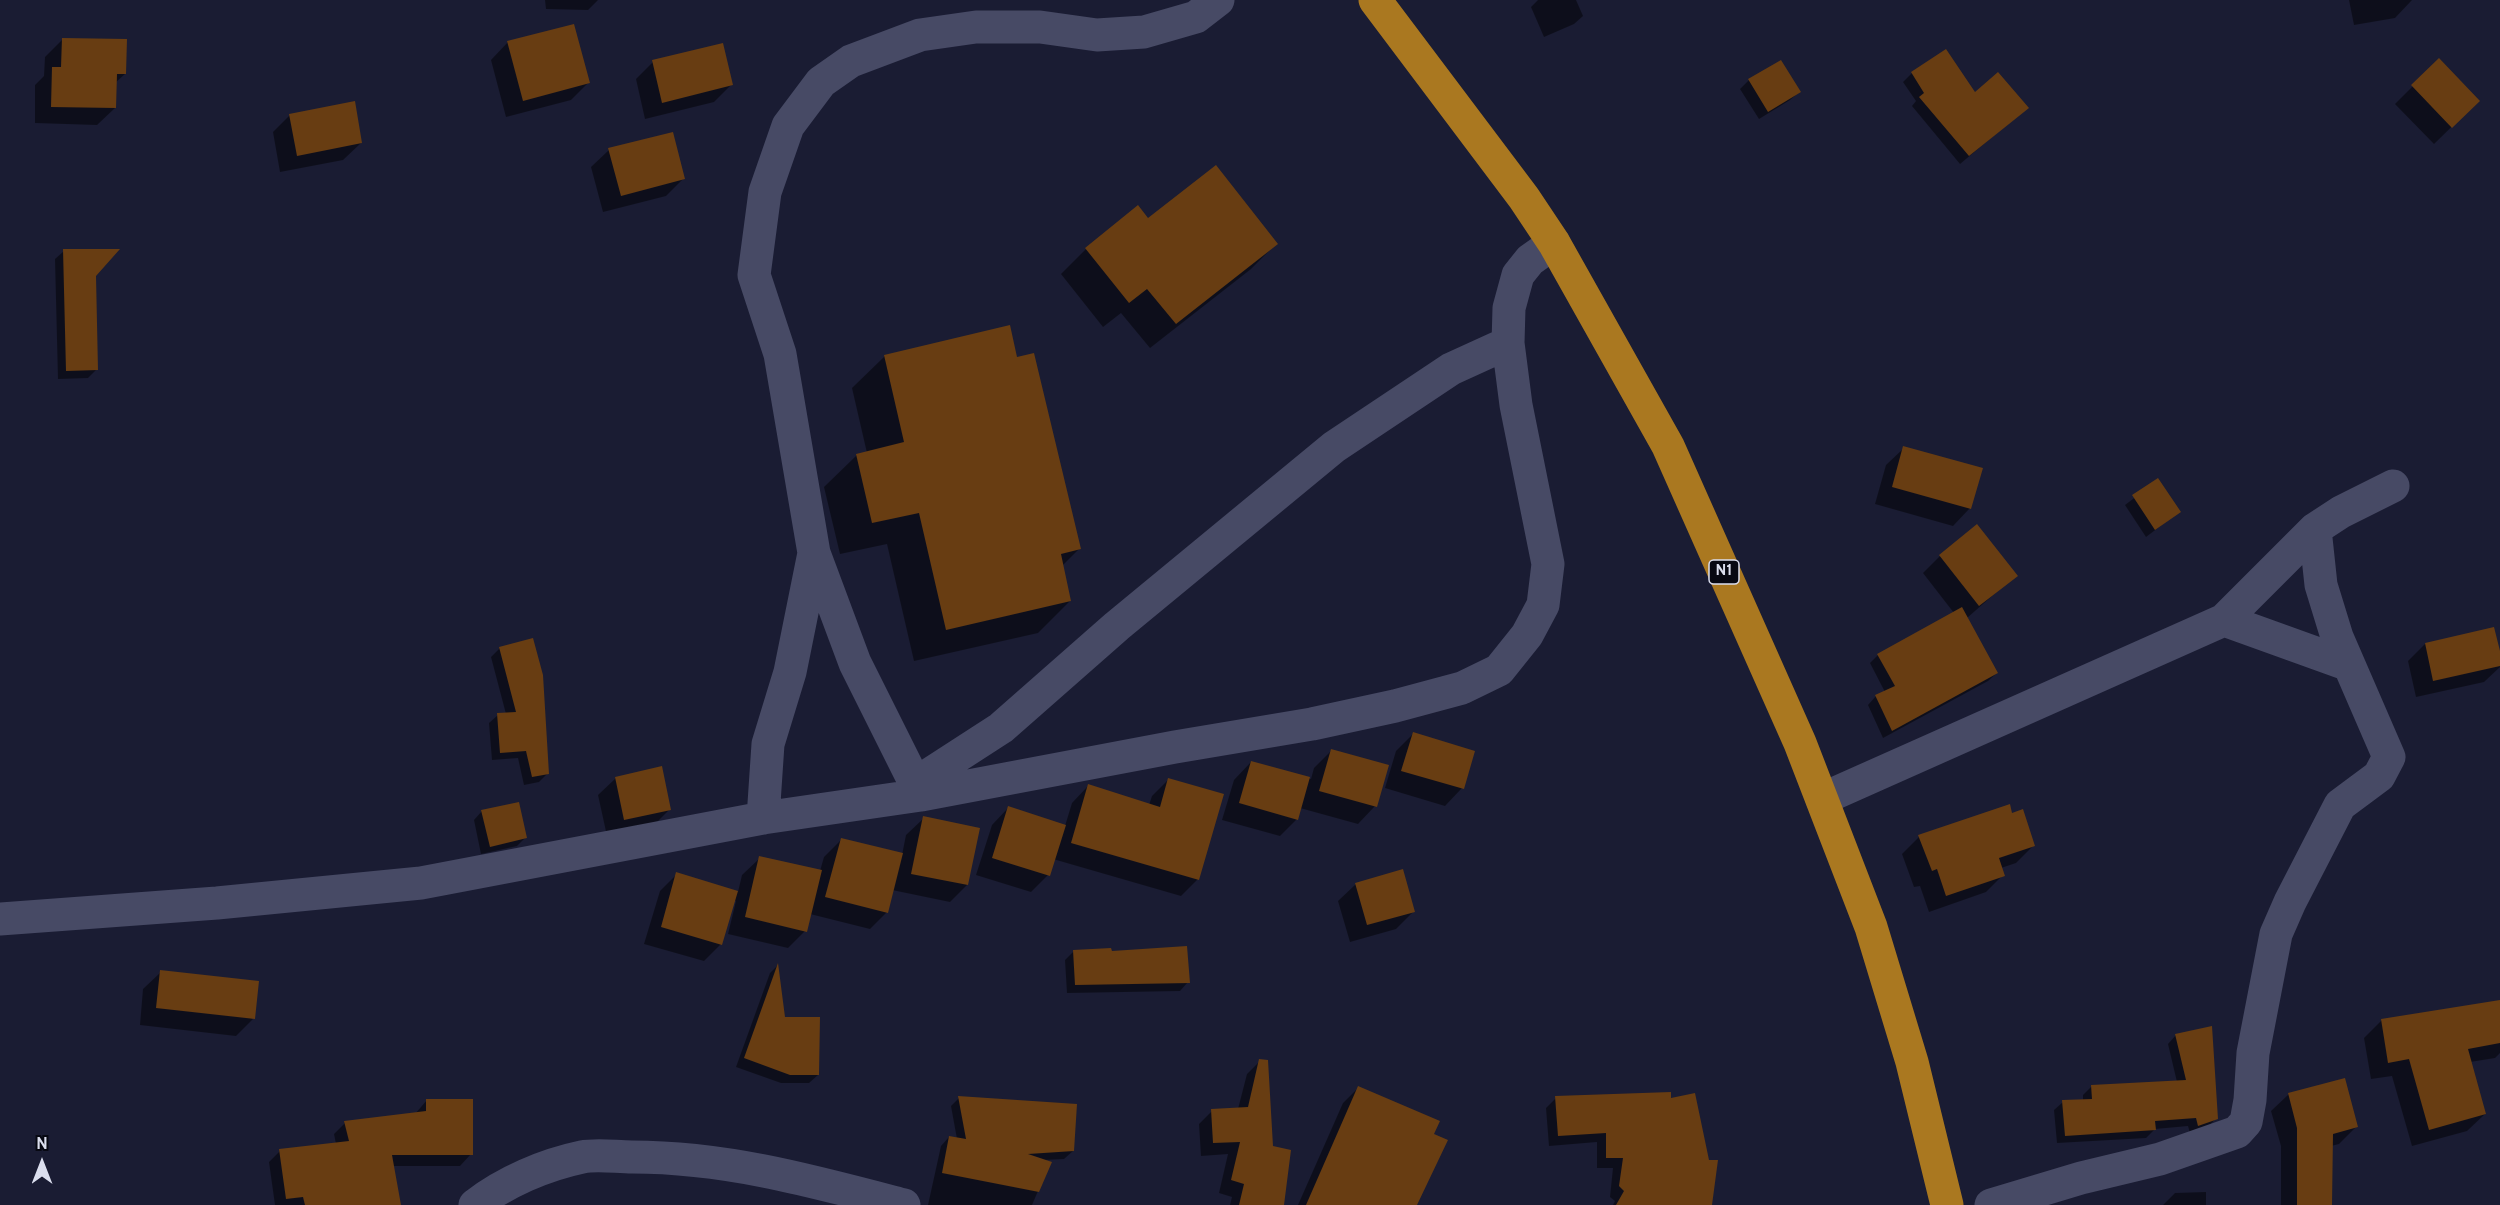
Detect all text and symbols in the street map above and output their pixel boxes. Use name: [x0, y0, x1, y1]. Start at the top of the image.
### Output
road number: N1: [1709, 560, 1739, 584]
north arrow: [12, 1133, 72, 1193]
text: N: [36, 1135, 48, 1155]

